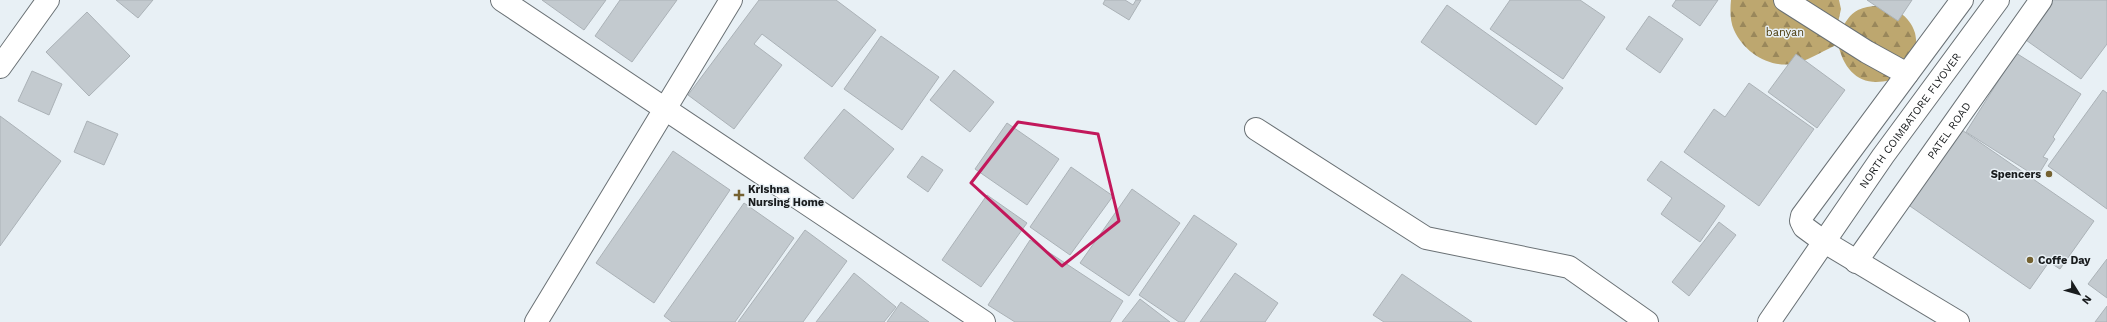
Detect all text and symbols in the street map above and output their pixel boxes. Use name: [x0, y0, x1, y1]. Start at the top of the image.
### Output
park label: banyan: [1766, 26, 1804, 39]
street label: NORTH COIMBATORE FLYOVER: [1857, 50, 1964, 191]
street label: PATEL ROAD: [1925, 100, 1974, 162]
place label: Spencers: [1991, 168, 2041, 181]
marker: Spencers: [2044, 169, 2054, 179]
place label: Krishna Nursing Home: [748, 183, 824, 209]
marker: Krishna Nursing Home: [733, 189, 745, 201]
place label: Coffe Day: [2038, 254, 2091, 267]
marker: Coffe Day: [2025, 255, 2035, 265]
north arrow: [2059, 274, 2099, 314]
text: N: [2079, 293, 2094, 307]

